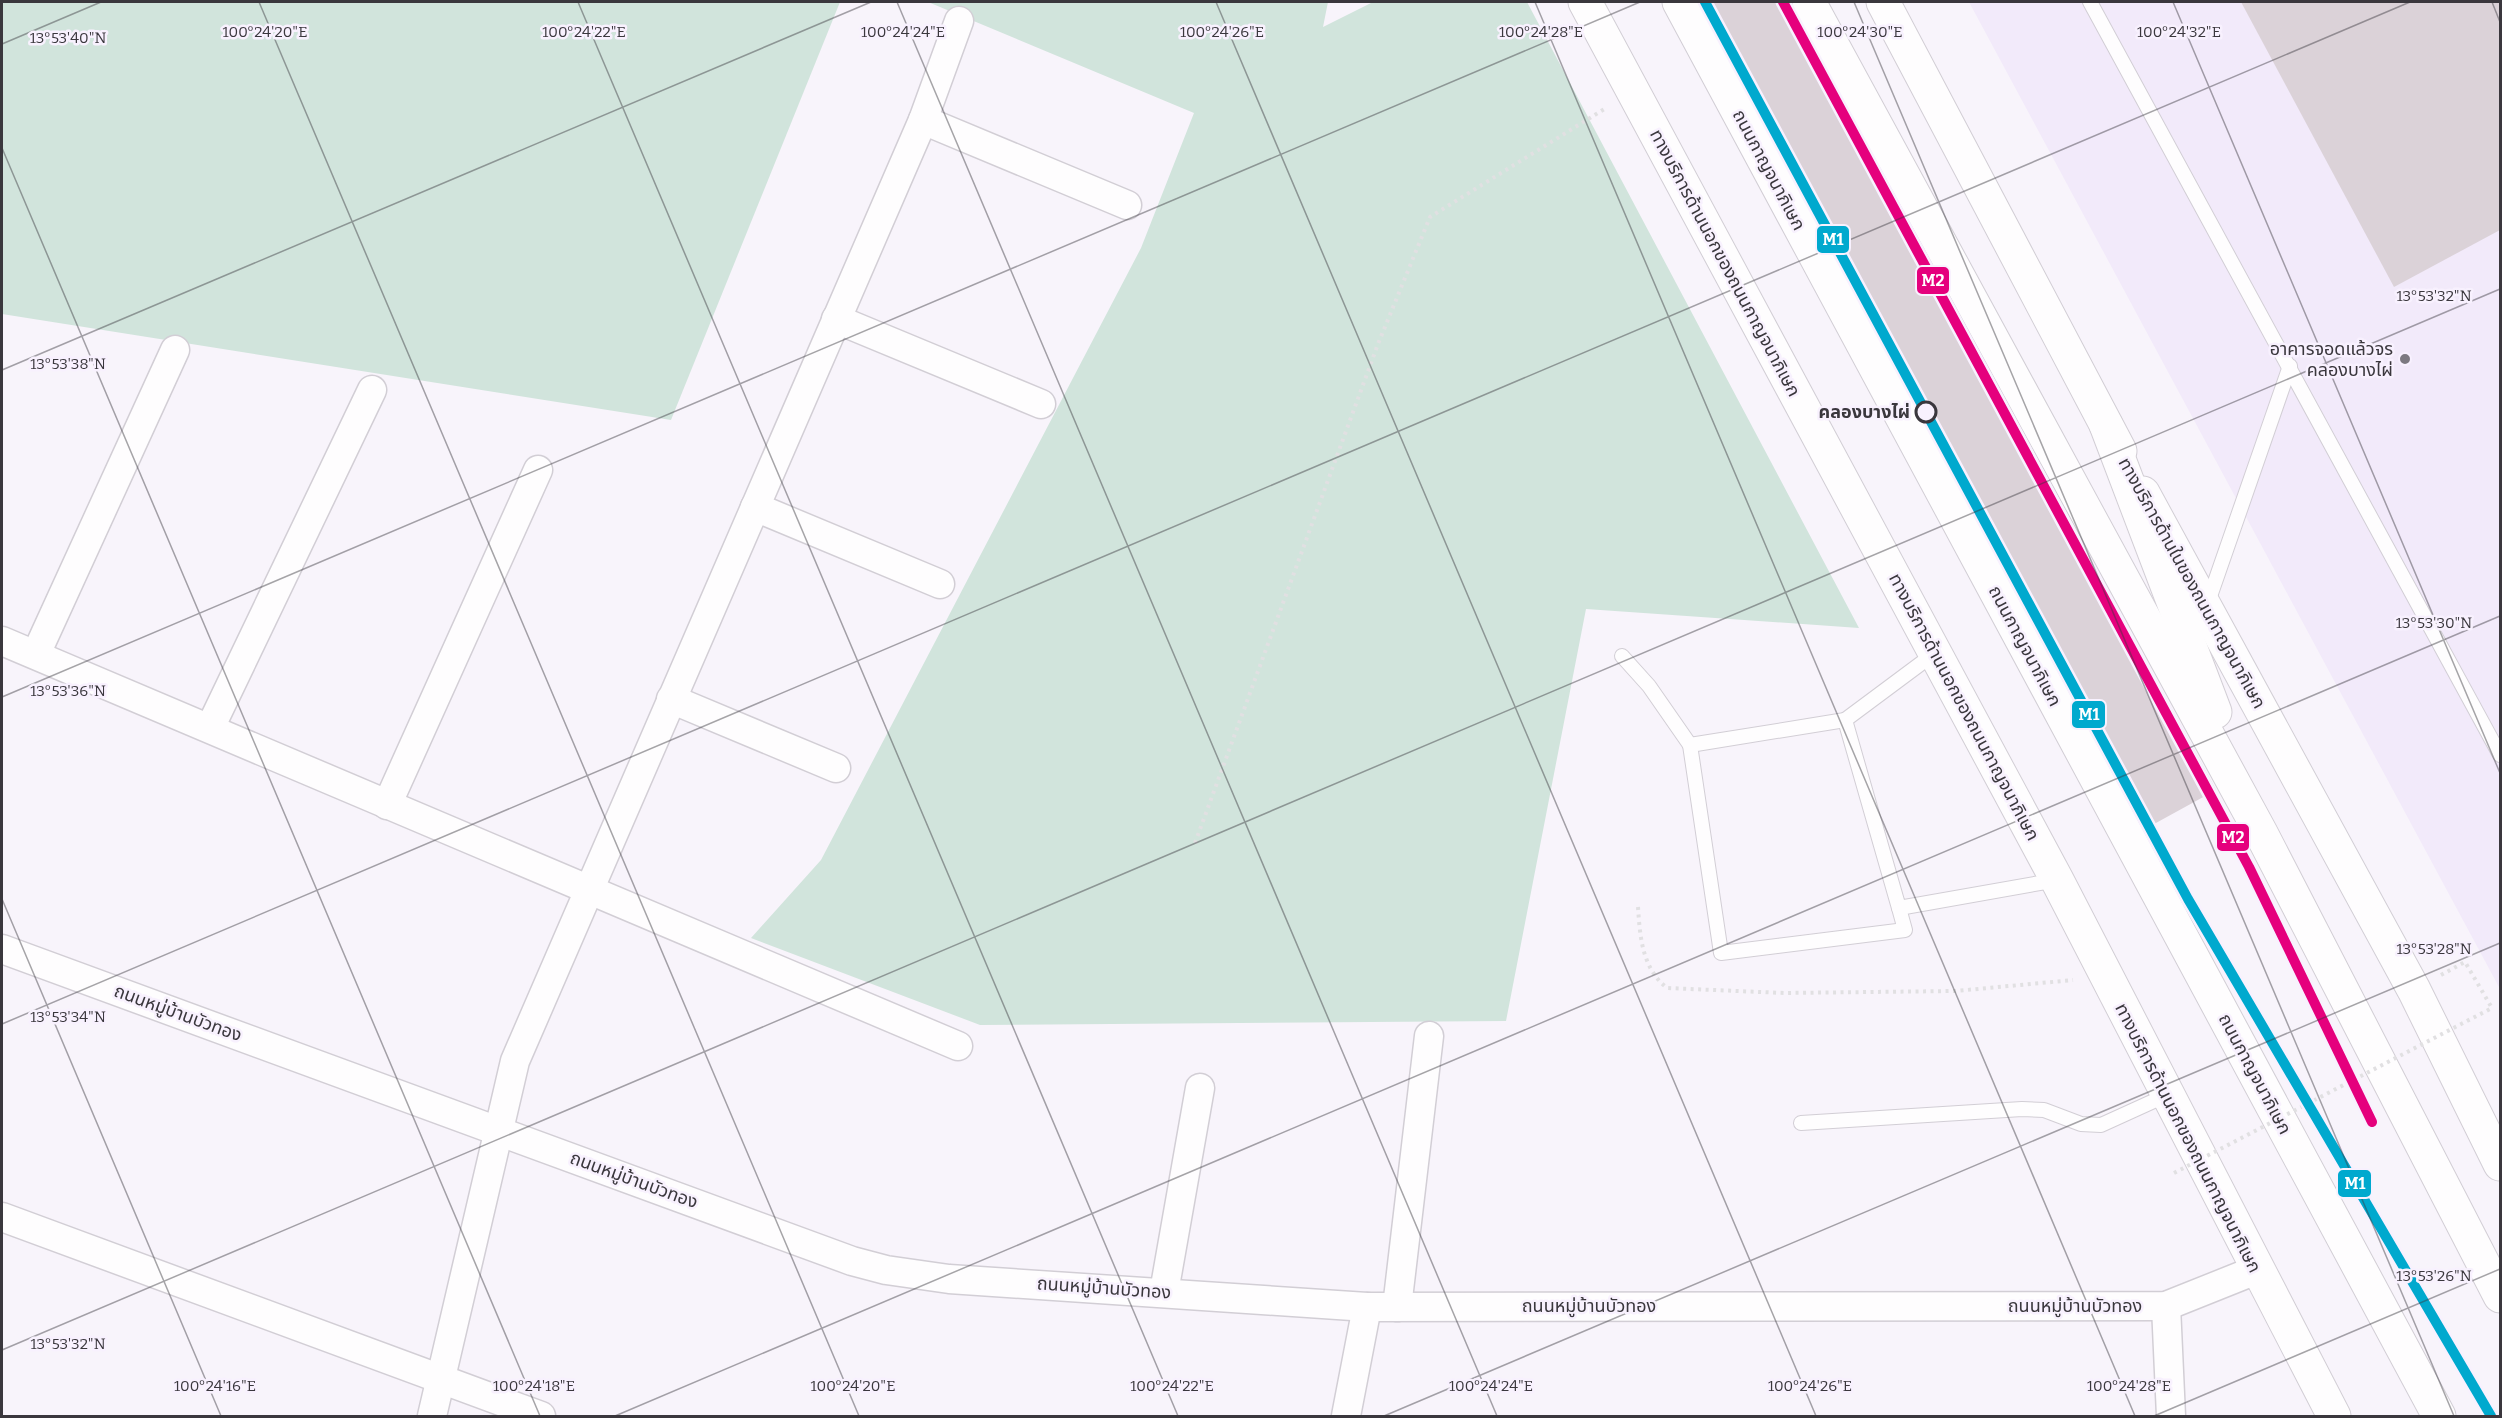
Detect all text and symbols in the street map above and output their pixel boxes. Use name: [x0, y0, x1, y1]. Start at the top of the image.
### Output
text: 100°24'20"E: [223, 23, 307, 41]
text: 100°24'22"E: [542, 23, 626, 41]
text: 100°24'24"E: [861, 23, 945, 41]
text: 100°24'26"E: [1180, 23, 1264, 41]
text: 100°24'28"E: [1499, 23, 1583, 41]
text: 100°24'30"E: [1817, 23, 1903, 41]
text: 100°24'32"E: [2137, 23, 2221, 41]
text: 13°53'40"N: [30, 29, 106, 47]
street label: ถนนกาญจนาภิเษก: [1728, 106, 1810, 234]
street label: ทางบริการด้านนอกของถนนกาญจนาภิเษก: [1645, 126, 1805, 400]
line badge: M1: [1816, 225, 1850, 254]
text: M1: [1823, 230, 1844, 249]
line badge: M2: [1916, 266, 1950, 295]
text: M2: [1922, 271, 1944, 290]
text: 13°53'32"N: [2396, 287, 2472, 305]
place label: อาคารจอดแล้วจร คลองบางไผ่: [2270, 338, 2393, 381]
marker: อาคารจอดแล้วจร คลองบางไผ่: [2398, 352, 2412, 366]
text: 13°53'38"N: [30, 355, 106, 373]
place label: คลองบางไผ่: [1819, 401, 1910, 423]
marker: คลองบางไผ่: [1915, 401, 1937, 423]
street label: ทางบริการด้านในของถนนกาญจนาภิเษก: [2114, 454, 2270, 712]
street label: ทางบริการด้านนอกของถนนกาญจนาภิเษก: [1884, 570, 2044, 844]
street label: ถนนกาญจนาภิเษก: [1984, 582, 2066, 710]
text: 13°53'30"N: [2396, 614, 2472, 632]
text: 13°53'36"N: [30, 682, 106, 700]
line badge: M1: [2071, 700, 2106, 729]
text: M1: [2079, 705, 2100, 724]
line badge: M2: [2216, 823, 2250, 852]
text: M2: [2222, 828, 2244, 847]
text: 13°53'28"N: [2396, 940, 2472, 958]
street label: ถนนหมู่บ้านบัวทอง: [111, 980, 245, 1047]
street label: ทางบริการด้านนอกของถนนกาญจนาภิเษก: [2110, 1000, 2266, 1276]
text: 13°53'34"N: [30, 1008, 106, 1026]
street label: ถนนกาญจนาภิเษก: [2214, 1010, 2296, 1138]
street label: ถนนหมู่บ้านบัวทอง: [567, 1147, 701, 1214]
line badge: M1: [2337, 1169, 2372, 1198]
text: M1: [2345, 1174, 2366, 1193]
text: 13°53'26"N: [2396, 1267, 2472, 1285]
street label: ถนนหมู่บ้านบัวทอง: [1036, 1272, 1172, 1305]
street label: ถนนหมู่บ้านบัวทอง: [1522, 1295, 1656, 1318]
street label: ถนนหมู่บ้านบัวทอง: [2008, 1295, 2142, 1318]
text: 13°53'32"N: [30, 1335, 106, 1353]
text: 100°24'16"E: [174, 1377, 256, 1395]
text: 100°24'18"E: [493, 1377, 575, 1395]
text: 100°24'20"E: [811, 1377, 895, 1395]
text: 100°24'22"E: [1130, 1377, 1214, 1395]
text: 100°24'24"E: [1449, 1377, 1533, 1395]
text: 100°24'26"E: [1768, 1377, 1852, 1395]
text: 100°24'28"E: [2087, 1377, 2171, 1395]

